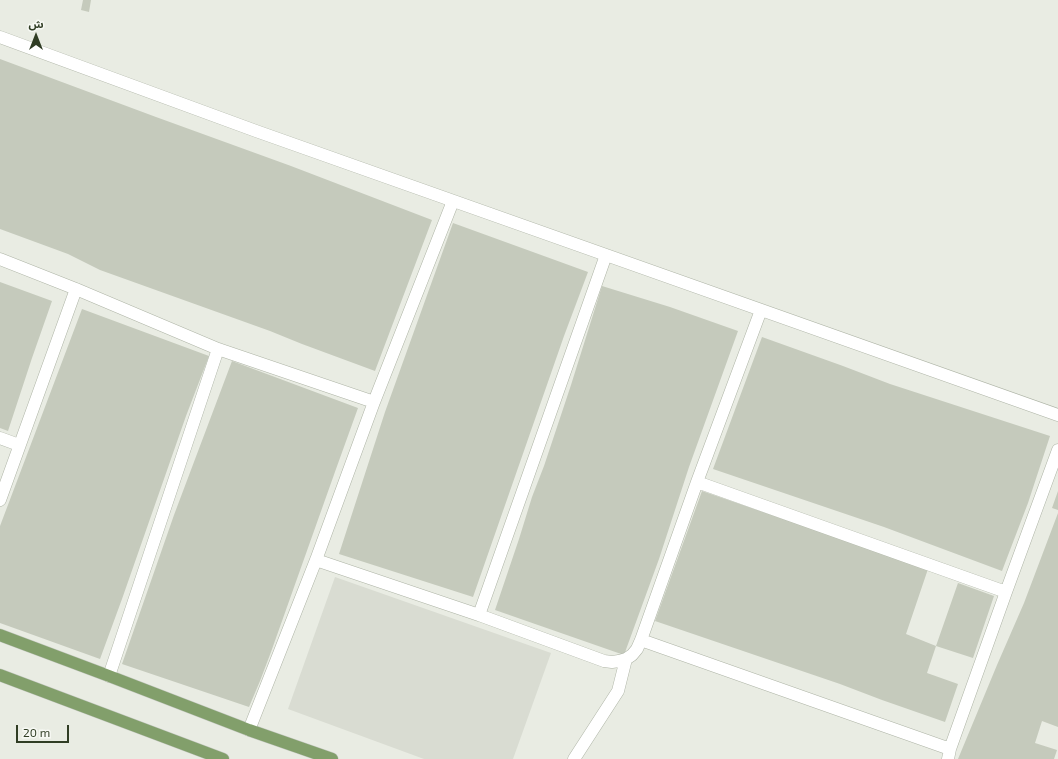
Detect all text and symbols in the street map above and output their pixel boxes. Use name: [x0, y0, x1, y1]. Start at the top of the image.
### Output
north arrow: [16, 16, 56, 56]
text: ش: [28, 17, 44, 30]
scale bar: [18, 717, 71, 743]
text: 20 m: [23, 725, 50, 739]

